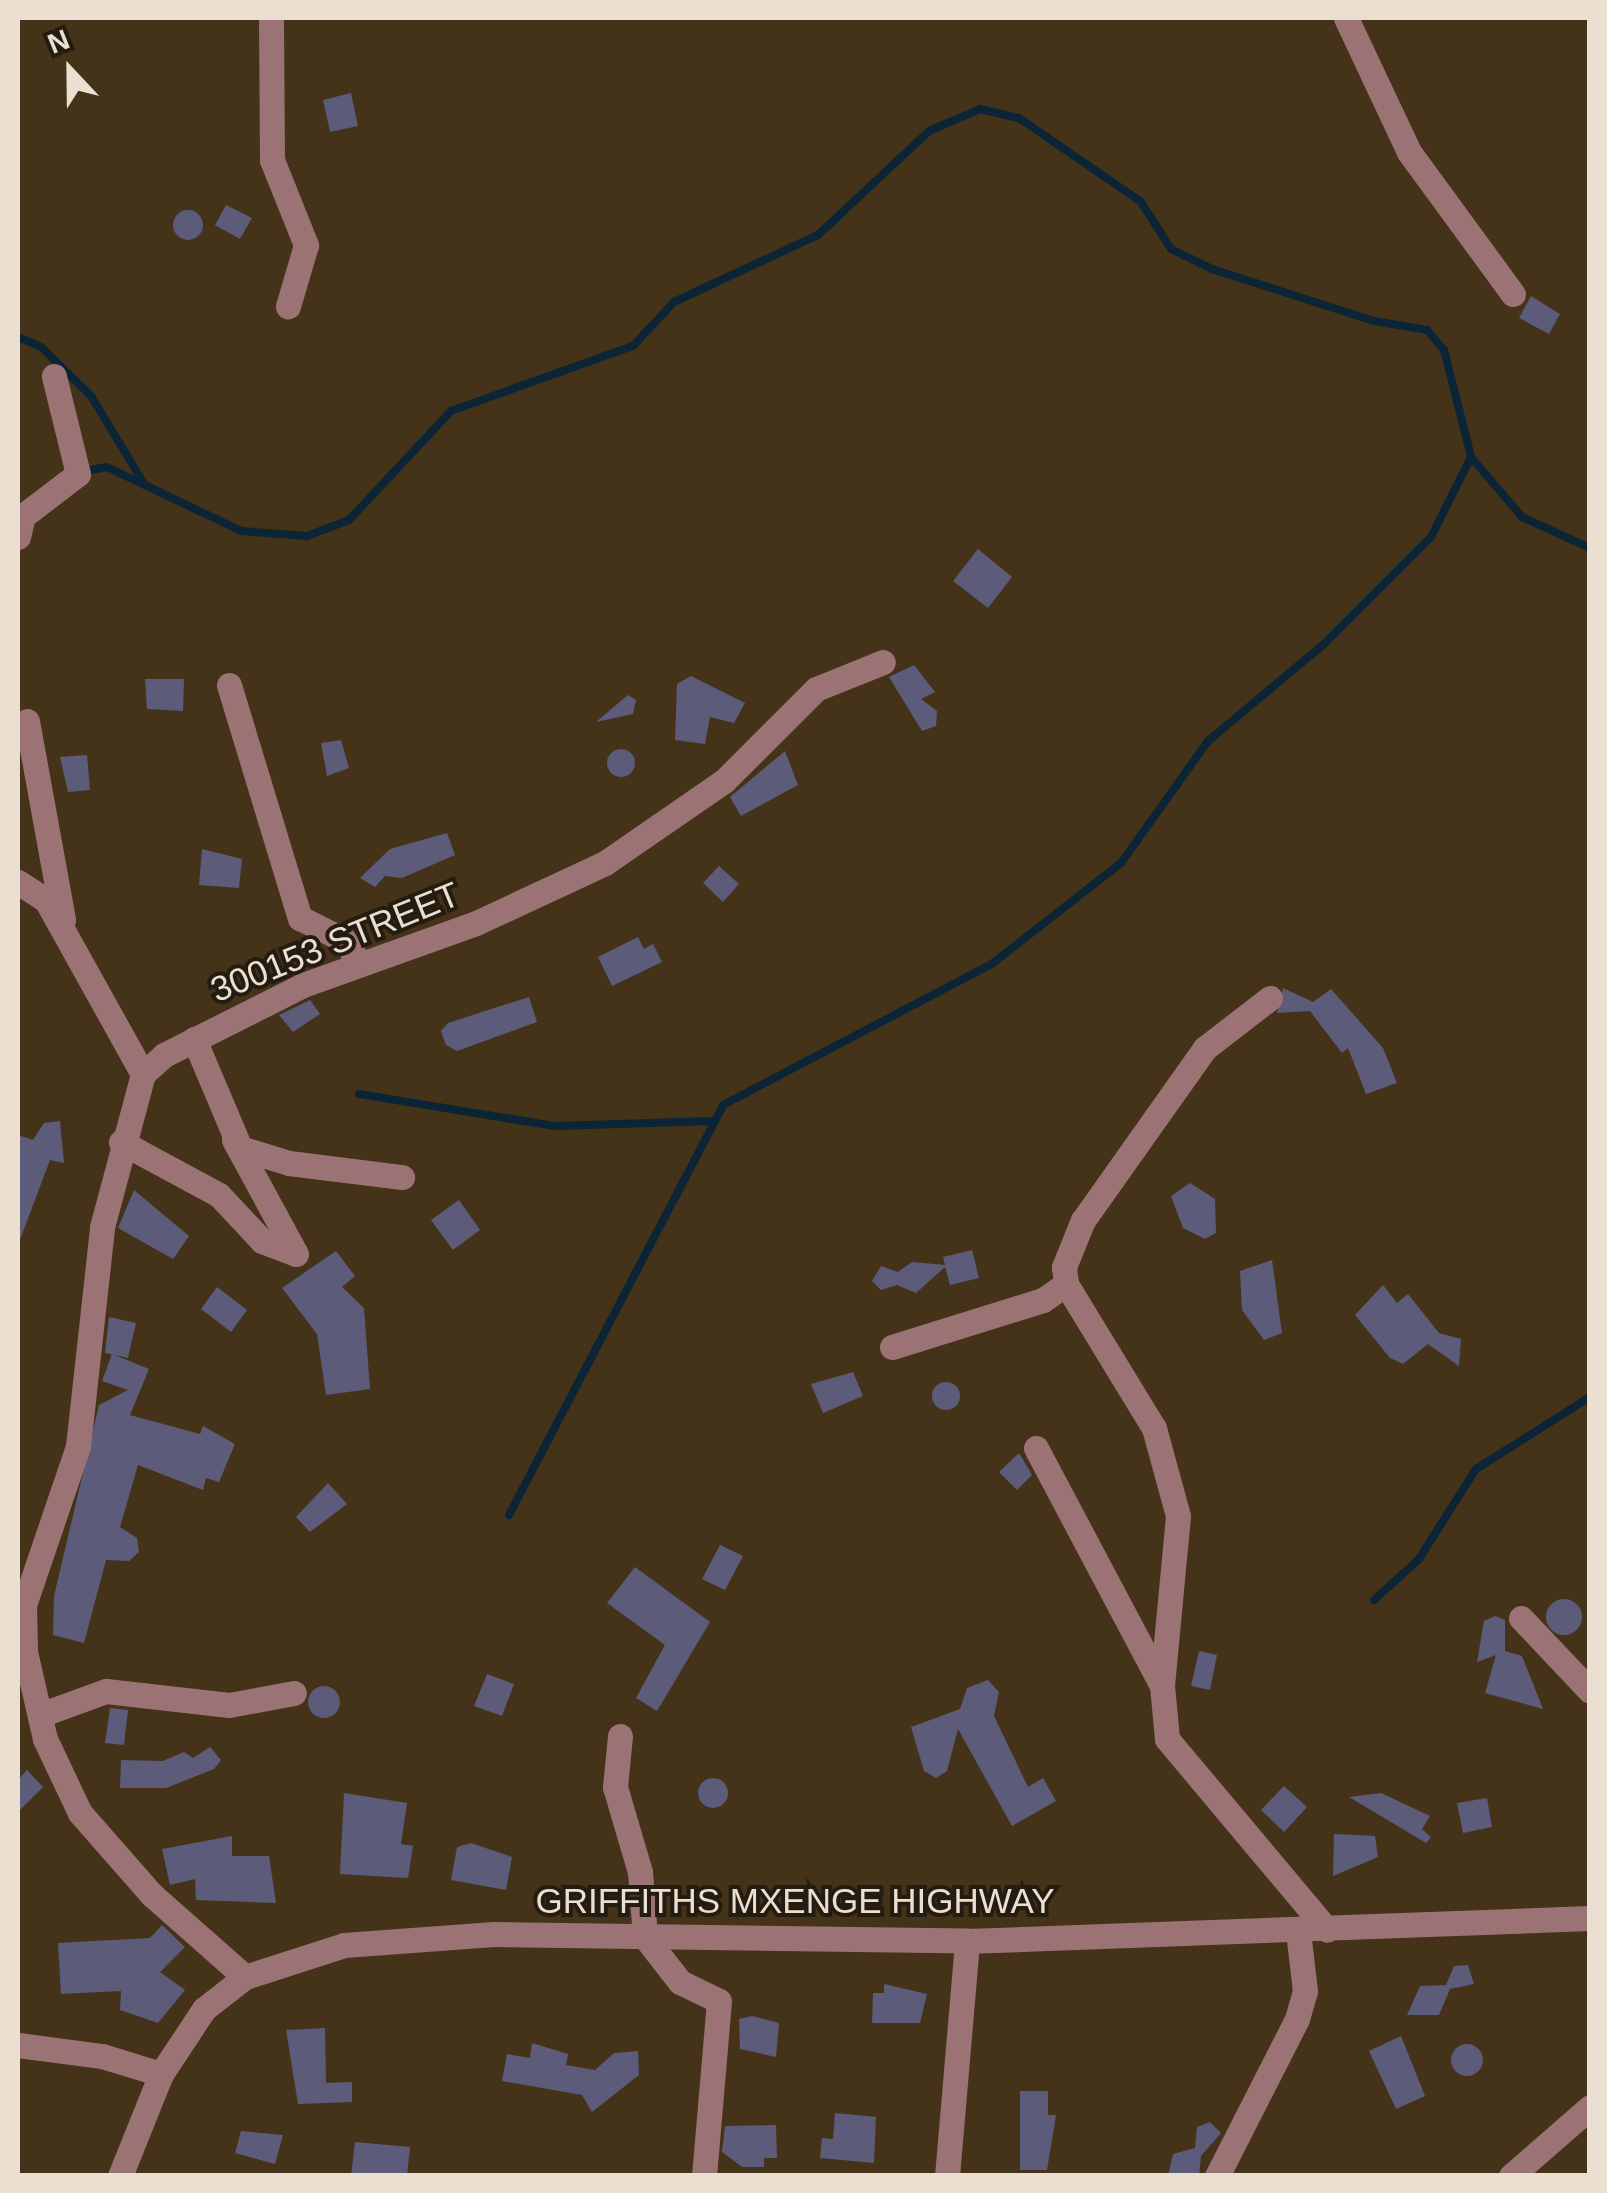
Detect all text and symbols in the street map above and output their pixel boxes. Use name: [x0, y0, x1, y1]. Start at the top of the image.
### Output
north arrow: [20, 20, 120, 120]
text: N: [43, 24, 74, 60]
street label: 300153 STREET: [204, 873, 466, 1011]
street label: GRIFFITHS MXENGE HIGHWAY: [535, 1880, 1055, 1922]

